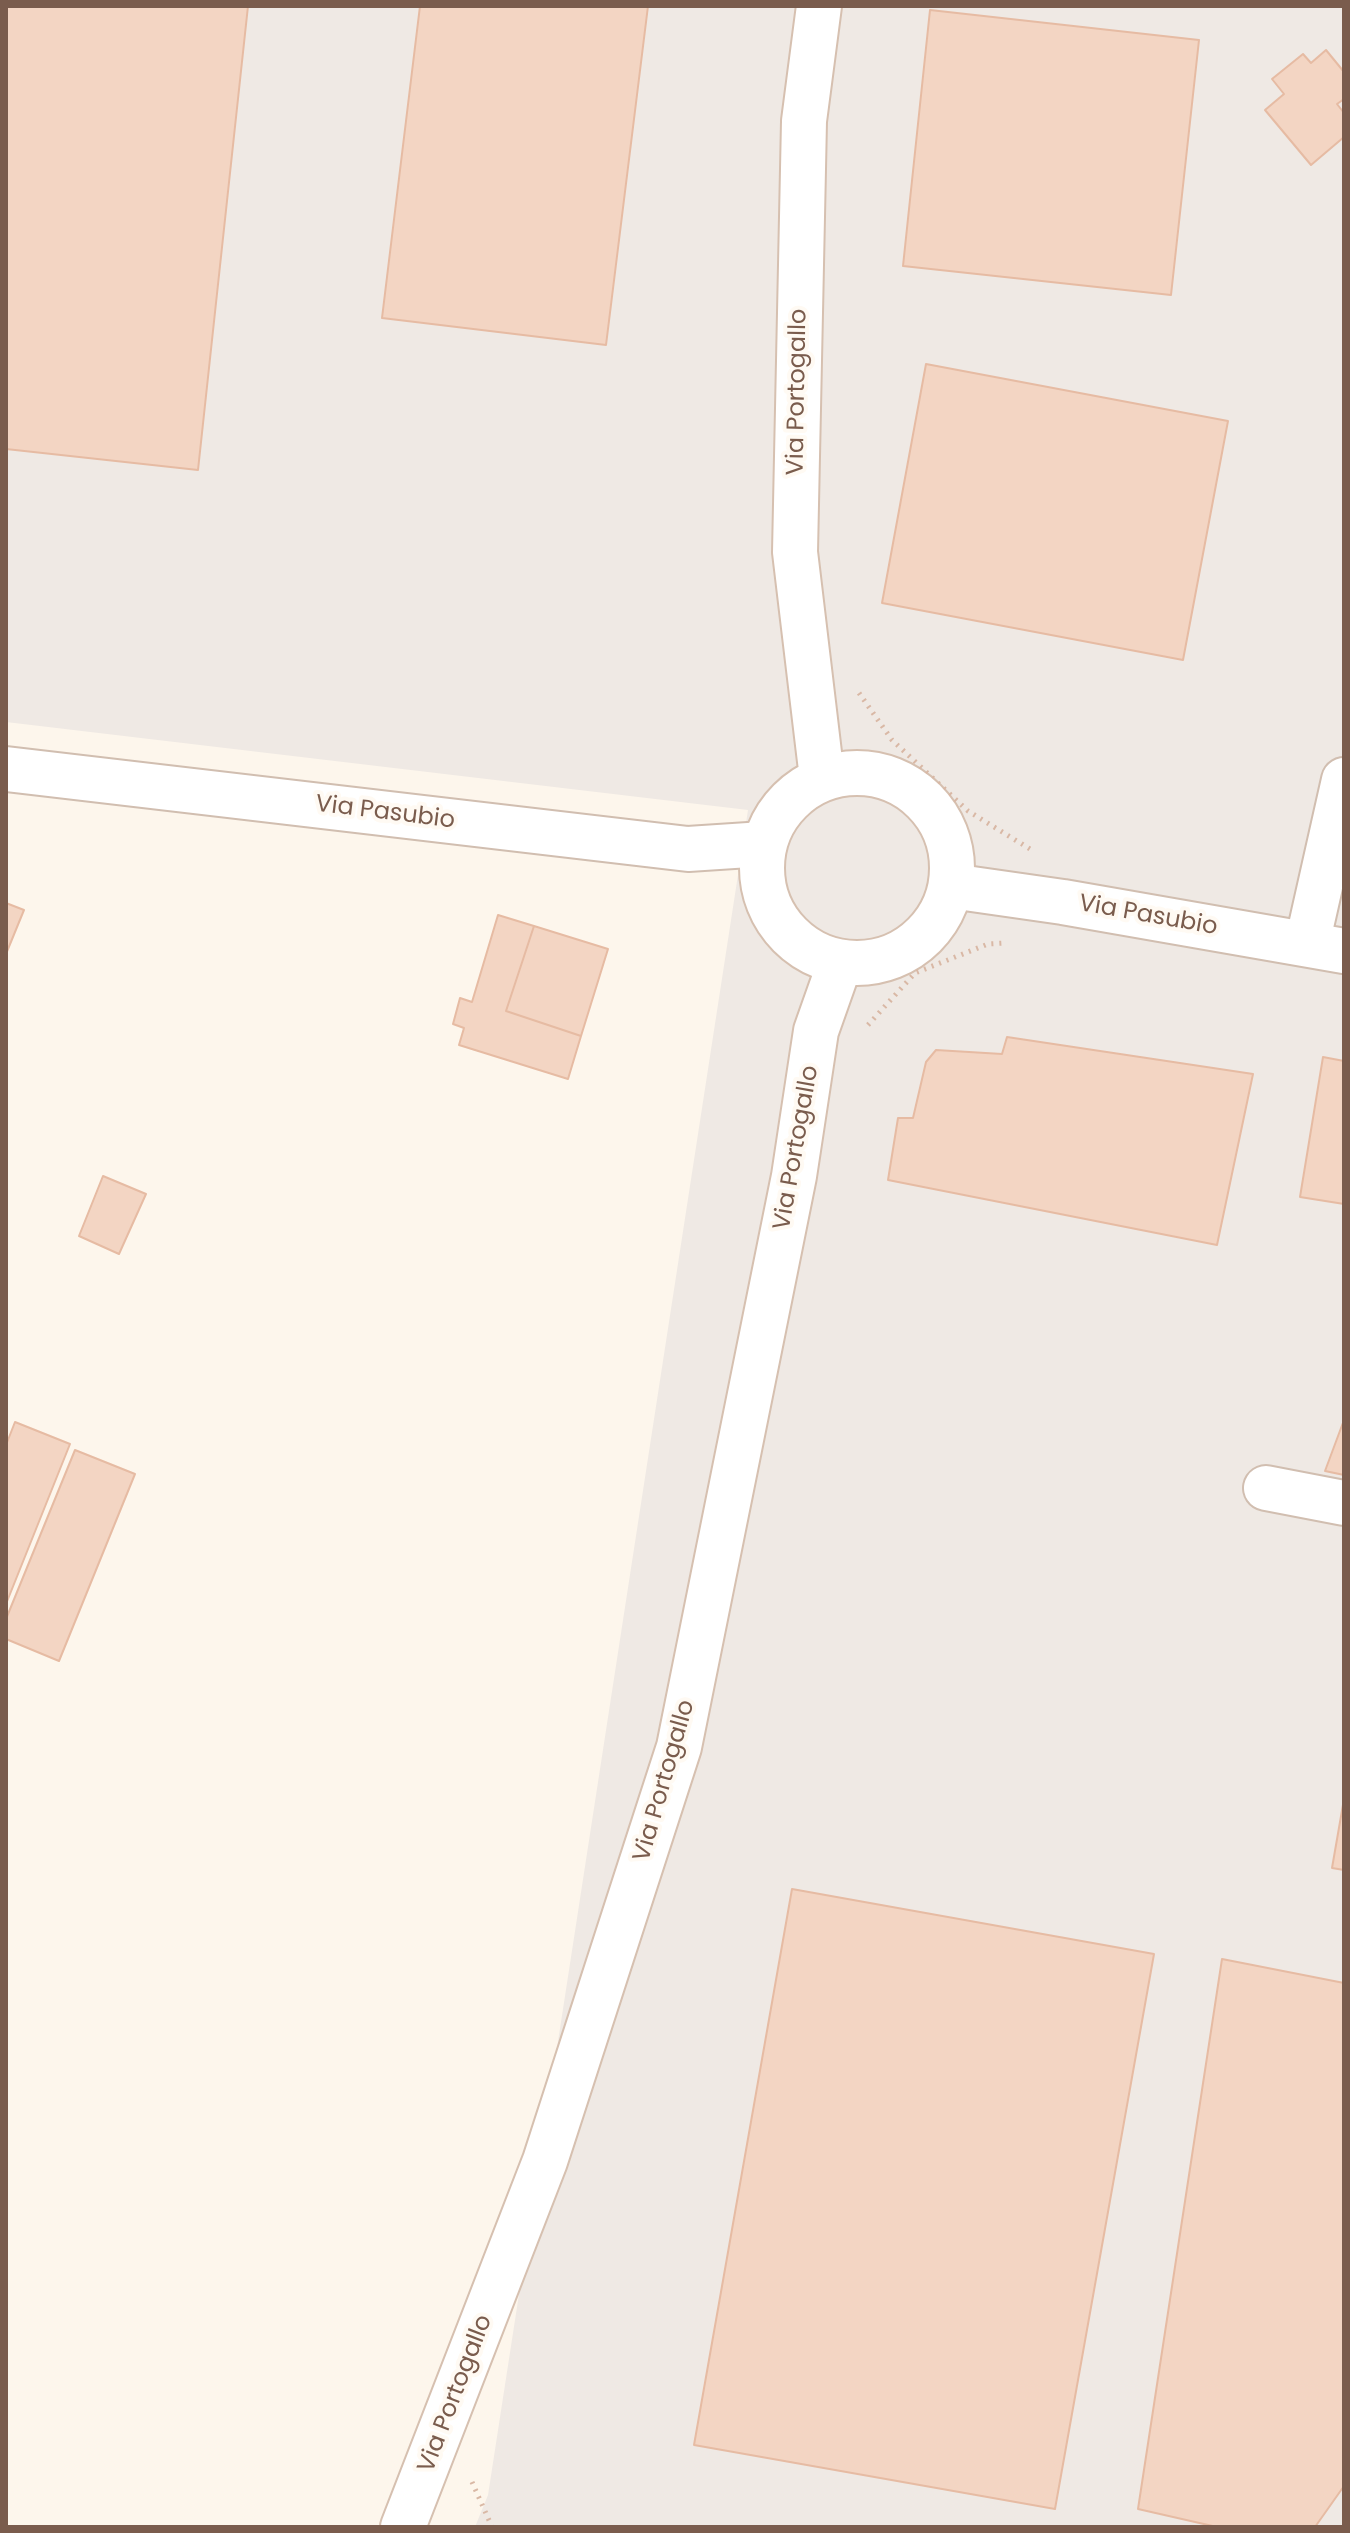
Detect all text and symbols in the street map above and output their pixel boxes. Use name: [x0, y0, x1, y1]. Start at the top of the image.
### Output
street label: Via Portogallo: [782, 308, 814, 476]
street label: Via Pasubio: [314, 790, 456, 836]
street label: Via Pasubio: [1076, 890, 1220, 942]
street label: Via Portogallo: [768, 1063, 826, 1233]
street label: Via Portogallo: [628, 1697, 702, 1865]
street label: Via Portogallo: [413, 2311, 499, 2477]

